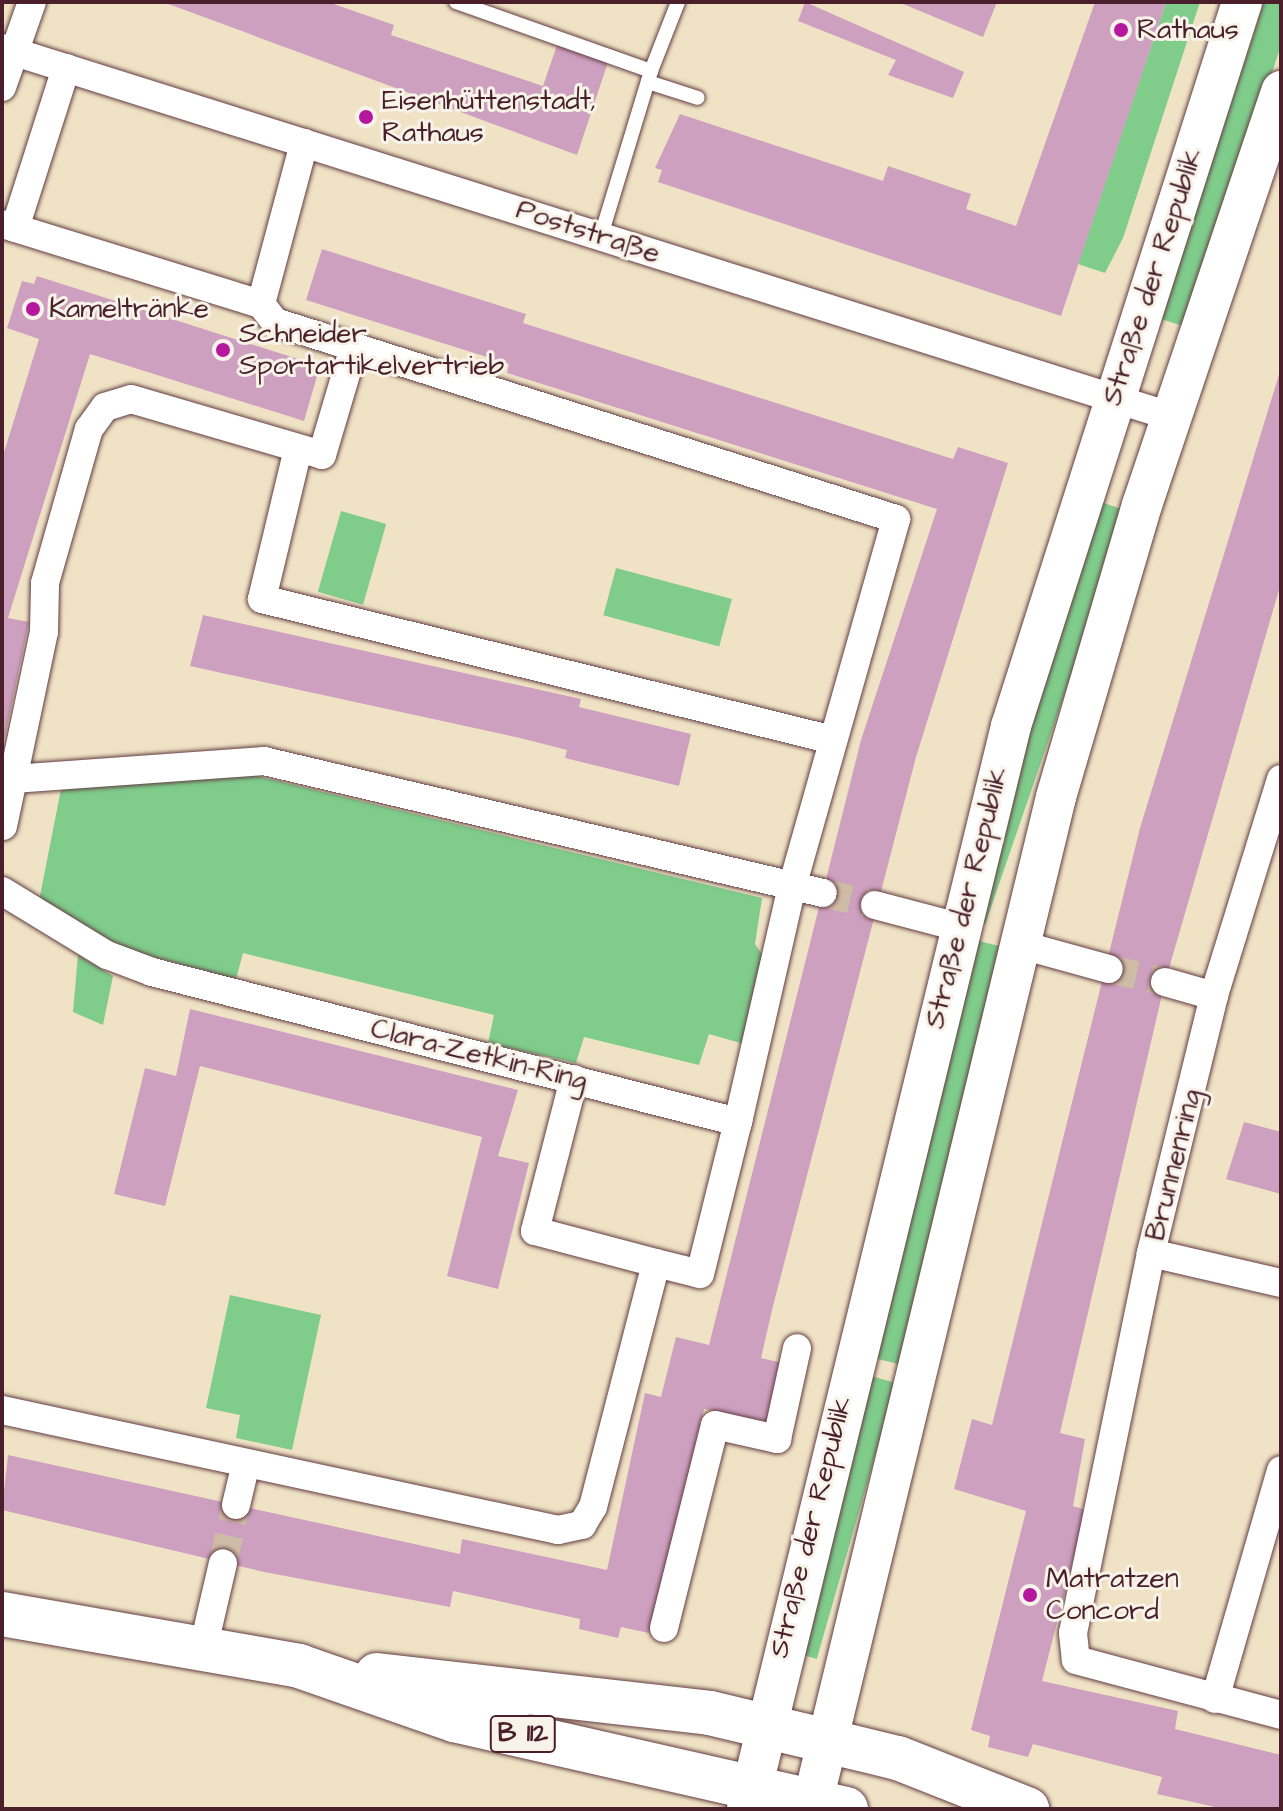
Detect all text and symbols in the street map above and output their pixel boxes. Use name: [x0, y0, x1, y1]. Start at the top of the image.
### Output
place label: Rathaus: [1137, 13, 1239, 47]
marker: Rathaus: [1112, 21, 1130, 39]
place label: Eisenhüttenstadt, Rathaus: [382, 84, 596, 150]
marker: Eisenhüttenstadt, Rathaus: [357, 108, 375, 126]
street label: Straße der Republik: [1096, 144, 1210, 410]
street label: Poststraße: [512, 193, 664, 271]
place label: Kameltränke: [49, 292, 209, 326]
marker: Kameltränke: [24, 300, 42, 318]
place label: Schneider Sportartikelvertrieb: [239, 317, 504, 383]
marker: Schneider Sportartikelvertrieb: [214, 341, 232, 359]
street label: Straße der Republik: [918, 764, 1016, 1032]
street label: Clara-Zetkin-Ring: [367, 1012, 591, 1098]
street label: Brunnenring: [1139, 1086, 1209, 1244]
street label: Straße der Republik: [762, 1393, 860, 1661]
place label: Matratzen Concord: [1046, 1562, 1179, 1628]
marker: Matratzen Concord: [1021, 1586, 1039, 1604]
road number: B 112: [489, 1712, 557, 1756]

